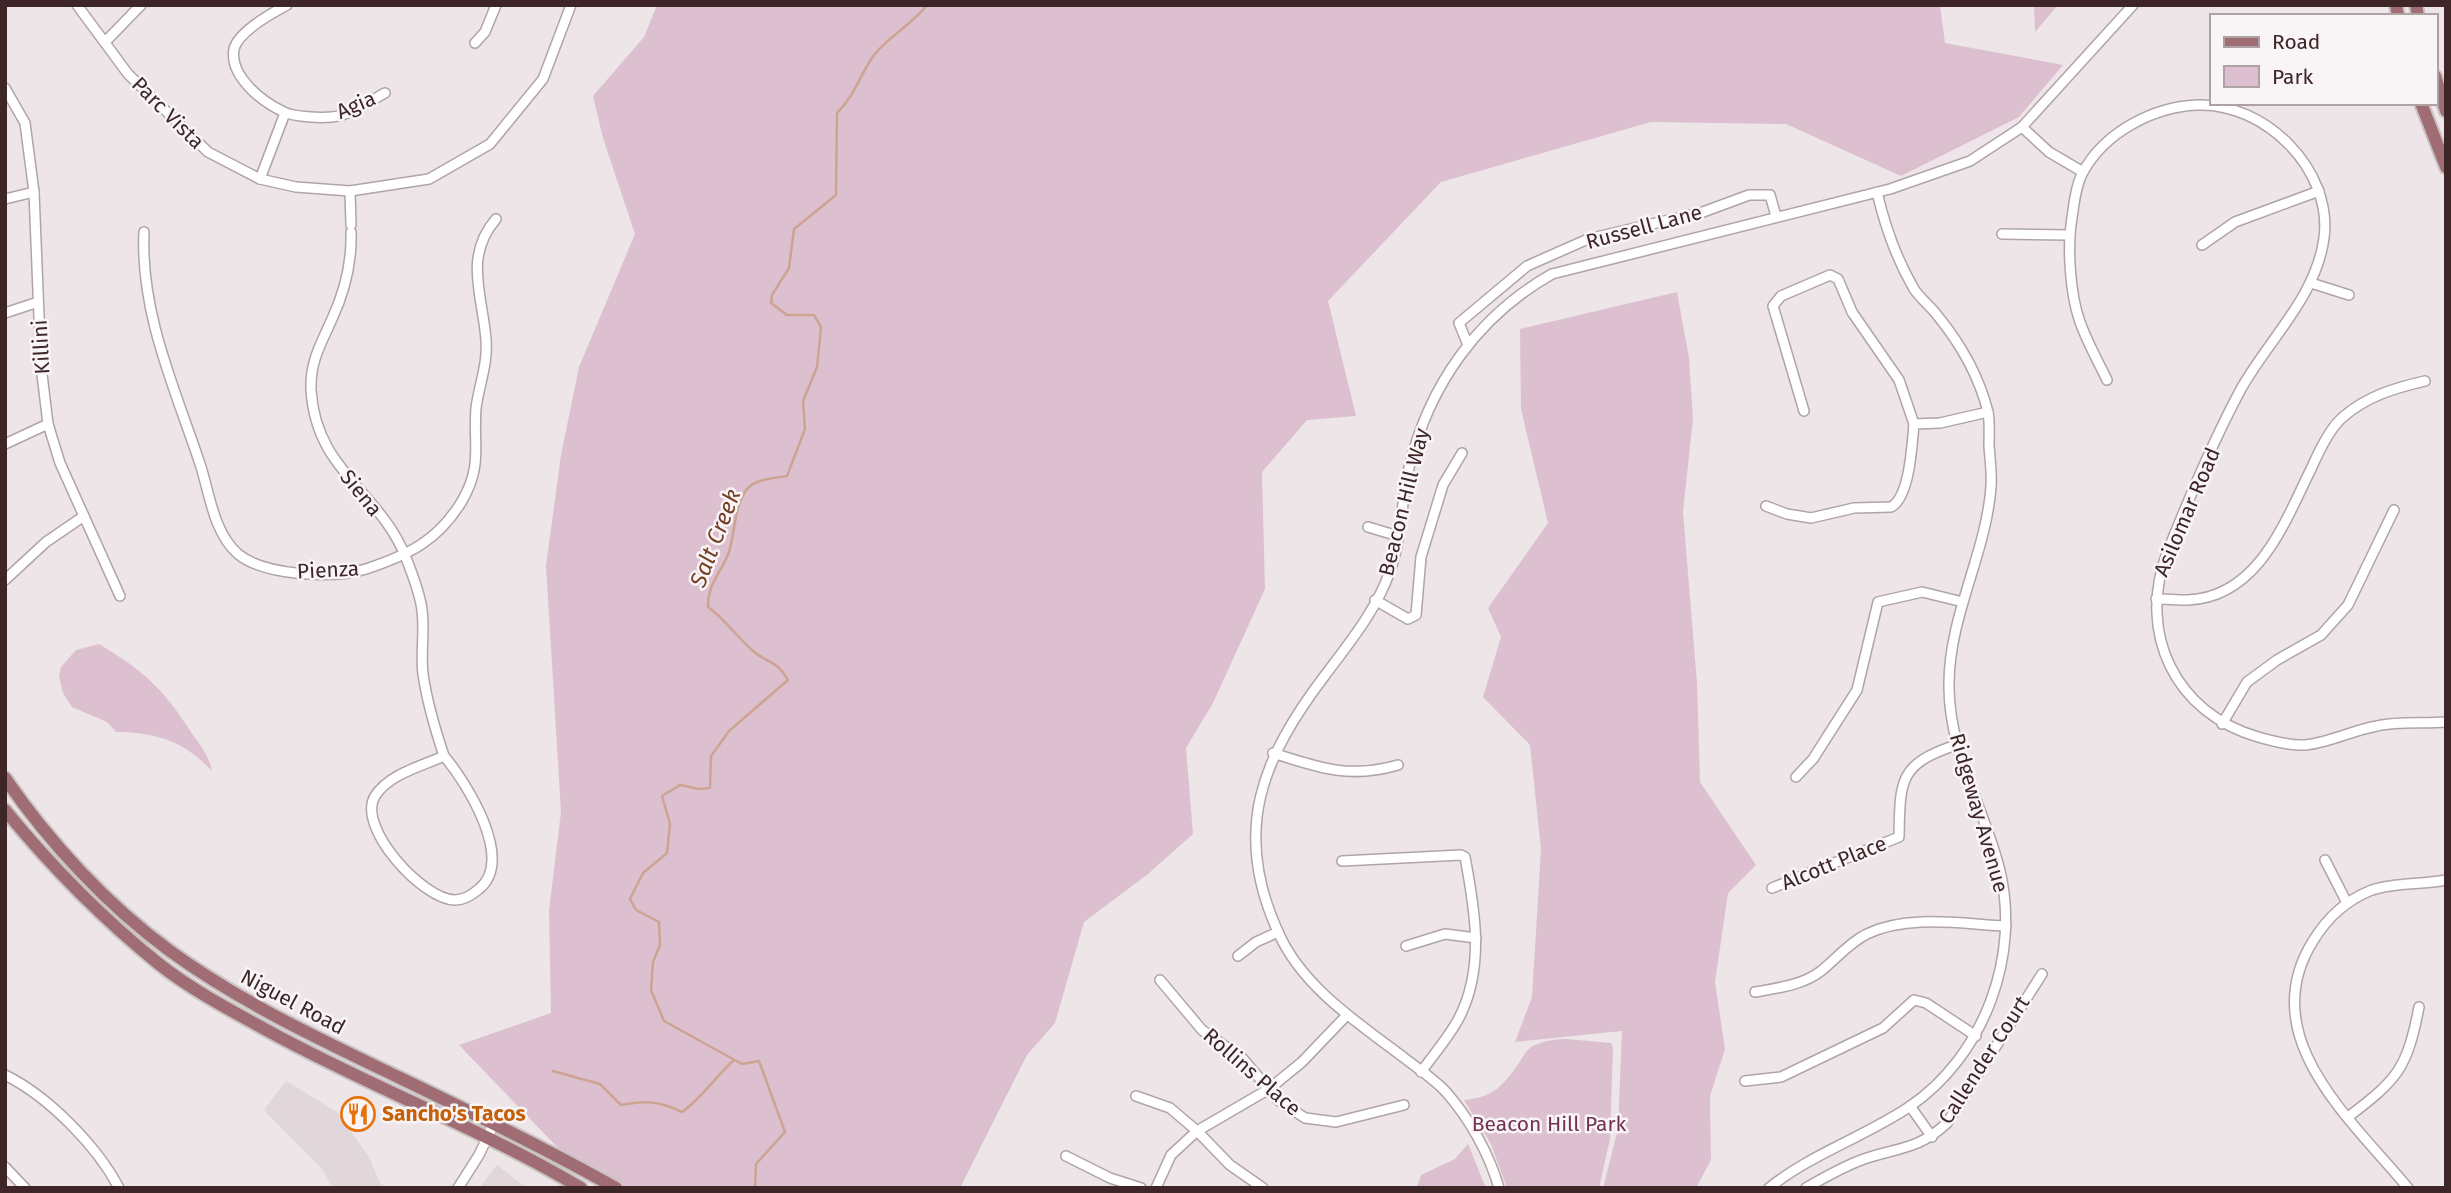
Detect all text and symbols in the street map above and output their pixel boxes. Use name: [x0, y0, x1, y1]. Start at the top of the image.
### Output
legend: [2210, 14, 2437, 105]
text: Road: [2272, 29, 2320, 55]
text: Park: [2272, 64, 2314, 90]
street label: Parc Vista: [126, 71, 210, 155]
street label: Agia: [332, 85, 380, 125]
street label: Russell Lane: [1583, 199, 1705, 255]
street label: Killini: [27, 319, 55, 375]
street label: Beacon Hill Way: [1373, 425, 1435, 579]
street label: Asilomar Road: [2148, 444, 2226, 580]
street label: Siena: [334, 464, 388, 522]
water label: Salt Creek: [683, 485, 747, 592]
street label: Pienza: [296, 555, 360, 585]
street label: Ridgeway Avenue: [1944, 730, 2014, 896]
street label: Alcott Place: [1778, 830, 1890, 896]
street label: Niguel Road: [236, 964, 350, 1040]
street label: Callender Court: [1933, 991, 2035, 1129]
street label: Rollins Place: [1198, 1022, 1306, 1122]
restaurant icon: Sancho's Tacos: [339, 1095, 377, 1133]
place label: Sancho's Tacos: [382, 1101, 526, 1127]
park label: Beacon Hill Park: [1472, 1111, 1627, 1137]

